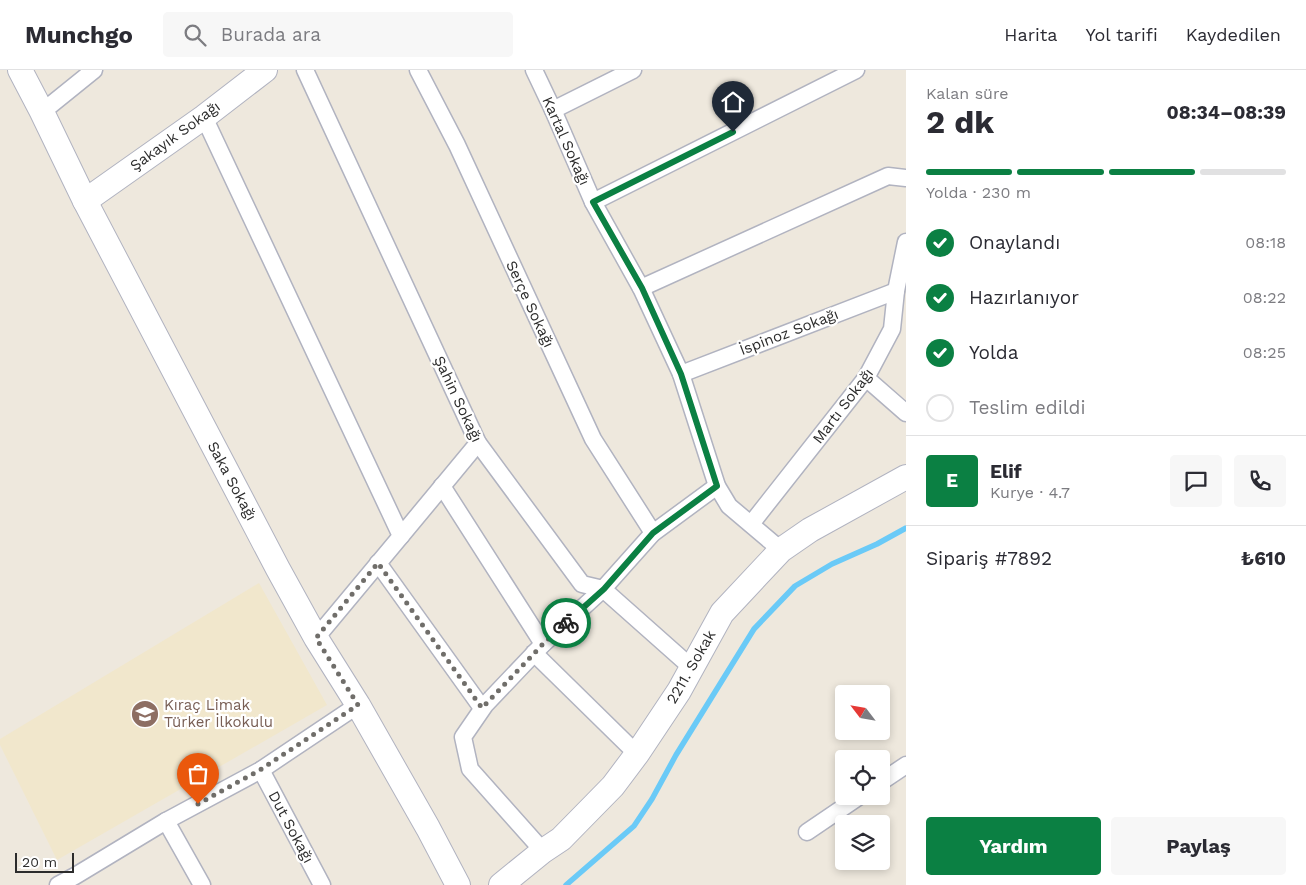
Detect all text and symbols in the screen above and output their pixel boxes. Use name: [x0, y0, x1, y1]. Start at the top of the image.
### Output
search box: [163, 12, 513, 57]
text: Munchgo: [25, 21, 133, 49]
icon: search: [181, 21, 209, 49]
text: Burada ara: [221, 23, 321, 46]
text: Harita: [1004, 24, 1058, 45]
text: Yol tarifi: [1086, 24, 1158, 45]
text: Kaydedilen: [1186, 24, 1281, 45]
pin: [712, 81, 754, 132]
text: Kalan süre: [926, 84, 1008, 103]
icon: home: [719, 88, 747, 116]
street label: Kartal Sokağı: [538, 94, 594, 188]
street label: Şakayık Sokağı: [126, 97, 224, 175]
text: 08:34–08:39: [1167, 101, 1286, 124]
text: 2 dk: [926, 103, 994, 141]
text: Yolda · 230 m: [926, 183, 1031, 202]
icon: check: [926, 229, 954, 257]
text: Onaylandı: [969, 231, 1060, 254]
text: 08:18: [1245, 233, 1286, 252]
street label: Serçe Sokağı: [502, 258, 558, 350]
icon: check: [926, 284, 954, 312]
text: Hazırlanıyor: [969, 286, 1079, 309]
text: 08:22: [1243, 288, 1286, 307]
street label: İspinoz Sokağı: [737, 305, 841, 359]
icon: check: [926, 339, 954, 367]
text: Yolda: [969, 341, 1018, 364]
text: 08:25: [1243, 343, 1286, 362]
street label: Şahin Sokağı: [430, 353, 486, 445]
street label: Martı Sokağı: [809, 365, 877, 447]
text: Teslim edildi: [969, 396, 1086, 419]
street label: Saka Sokağı: [204, 438, 260, 524]
button: chat: [1170, 455, 1222, 507]
button: phone: [1234, 455, 1286, 507]
text: Elif: [990, 460, 1022, 483]
text: E: [946, 469, 958, 492]
text: Kurye · 4.7: [990, 483, 1070, 502]
text: Sipariş #7892: [926, 547, 1052, 570]
text: ₺610: [1241, 547, 1286, 570]
courier: [541, 598, 591, 648]
icon: bike: [552, 609, 580, 637]
street label: 2211. Sokak: [663, 626, 720, 707]
north arrow: [835, 685, 890, 740]
map controls: [835, 685, 890, 870]
place label: Kıraç Limak Türker İlkokulu: [164, 696, 273, 731]
school or university icon: Kıraç Limak Türker İlkokulu: [130, 699, 160, 729]
button: locate: [835, 750, 890, 805]
pin: [177, 753, 219, 804]
icon: bag: [184, 760, 212, 788]
street label: Dut Sokağı: [265, 788, 317, 866]
button: layers: [835, 815, 890, 870]
button: Yardım: [926, 817, 1101, 875]
button: Paylaş: [1111, 817, 1286, 875]
scale bar: [15, 850, 74, 873]
text: 20 m: [22, 854, 57, 870]

